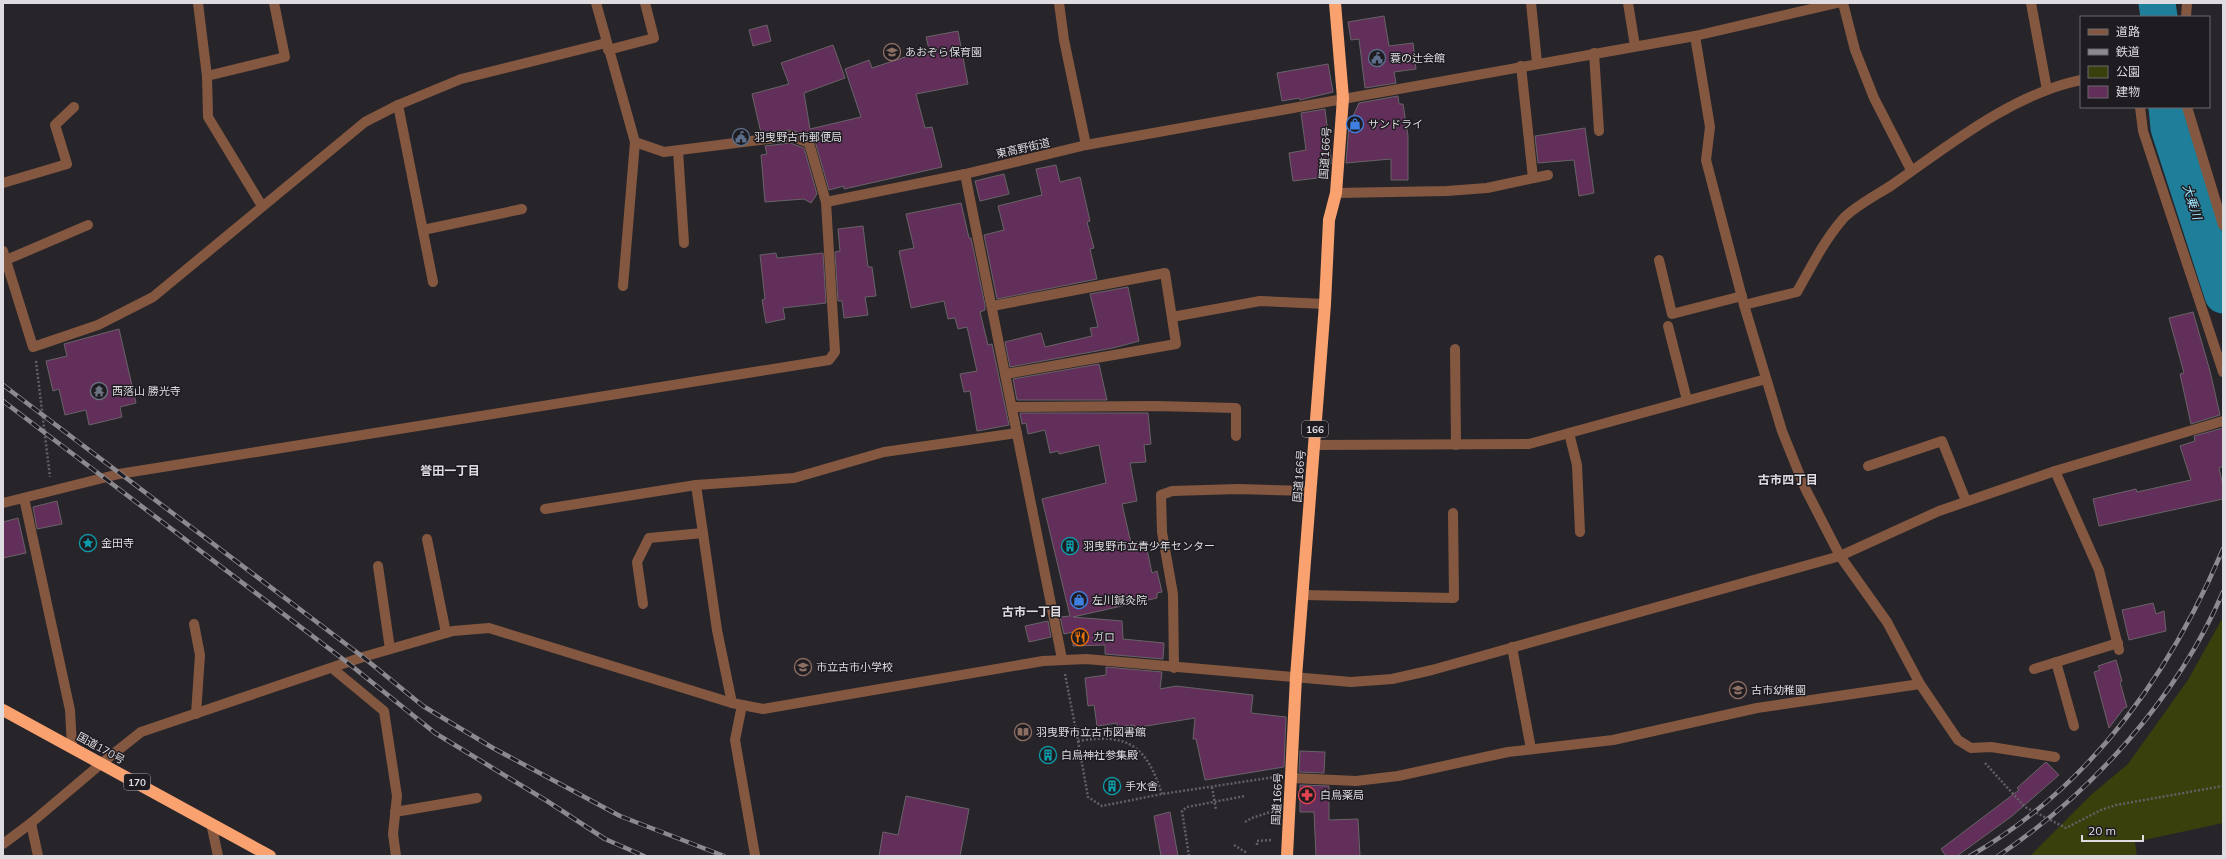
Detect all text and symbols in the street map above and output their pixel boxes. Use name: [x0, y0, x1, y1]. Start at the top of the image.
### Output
legend: [2080, 16, 2210, 108]
text: 道路: [2116, 24, 2140, 39]
school or university icon: あおぞら保育園: [882, 42, 902, 62]
text: 鉄道: [2116, 44, 2140, 59]
place label: あおぞら保育園: [905, 45, 982, 59]
public building icon: 蓑の辻会館: [1367, 48, 1387, 68]
place label: 蓑の辻会館: [1390, 51, 1445, 65]
text: 公園: [2116, 64, 2140, 79]
text: 建物: [2116, 84, 2140, 99]
shop icon: サンドライ: [1345, 114, 1365, 134]
place label: サンドライ: [1368, 117, 1423, 131]
street label: 国道166号: [1316, 126, 1334, 180]
public building icon: 羽曳野古市郵便局: [731, 127, 751, 147]
place label: 羽曳野古市郵便局: [754, 130, 842, 144]
street label: 東高野街道: [995, 135, 1051, 161]
water label: 大乗川: [2180, 182, 2206, 223]
temple icon: 西落山 勝光寺: [89, 381, 109, 401]
place label: 西落山 勝光寺: [112, 384, 181, 398]
road number: 166: [1302, 421, 1328, 437]
street label: 国道166号: [1290, 449, 1308, 503]
district label: 誉田一丁目: [420, 463, 480, 478]
district label: 古市四丁目: [1758, 472, 1818, 487]
place icon: 金田寺: [78, 533, 98, 553]
place label: 金田寺: [101, 536, 134, 550]
building icon: 羽曳野市立青少年センター: [1060, 536, 1080, 556]
place label: 羽曳野市立青少年センター: [1083, 539, 1215, 553]
shop icon: 左川鍼灸院: [1069, 590, 1089, 610]
place label: 左川鍼灸院: [1092, 593, 1147, 607]
district label: 古市一丁目: [1002, 604, 1062, 619]
restaurant icon: ガロ: [1070, 627, 1090, 647]
place label: ガロ: [1093, 630, 1115, 644]
school or university icon: 市立古市小学校: [793, 657, 813, 677]
place label: 市立古市小学校: [816, 660, 893, 674]
school or university icon: 古市幼稚園: [1728, 680, 1748, 700]
place label: 古市幼稚園: [1751, 683, 1806, 697]
library icon: 羽曳野市立古市図書館: [1013, 722, 1033, 742]
place label: 羽曳野市立古市図書館: [1036, 725, 1146, 739]
street label: 国道170号: [75, 729, 127, 767]
building icon: 白鳥神社参集殿: [1038, 745, 1058, 765]
place label: 白鳥神社参集殿: [1061, 748, 1138, 762]
street label: 国道166号: [1269, 772, 1285, 826]
road number: 170: [124, 774, 150, 790]
building icon: 手水舎: [1102, 776, 1122, 796]
place label: 手水舎: [1125, 779, 1158, 793]
pharmacy icon: 白鳥薬局: [1297, 785, 1317, 805]
place label: 白鳥薬局: [1320, 788, 1364, 802]
scale bar: [2082, 817, 2143, 843]
text: 20 m: [2088, 823, 2116, 838]

